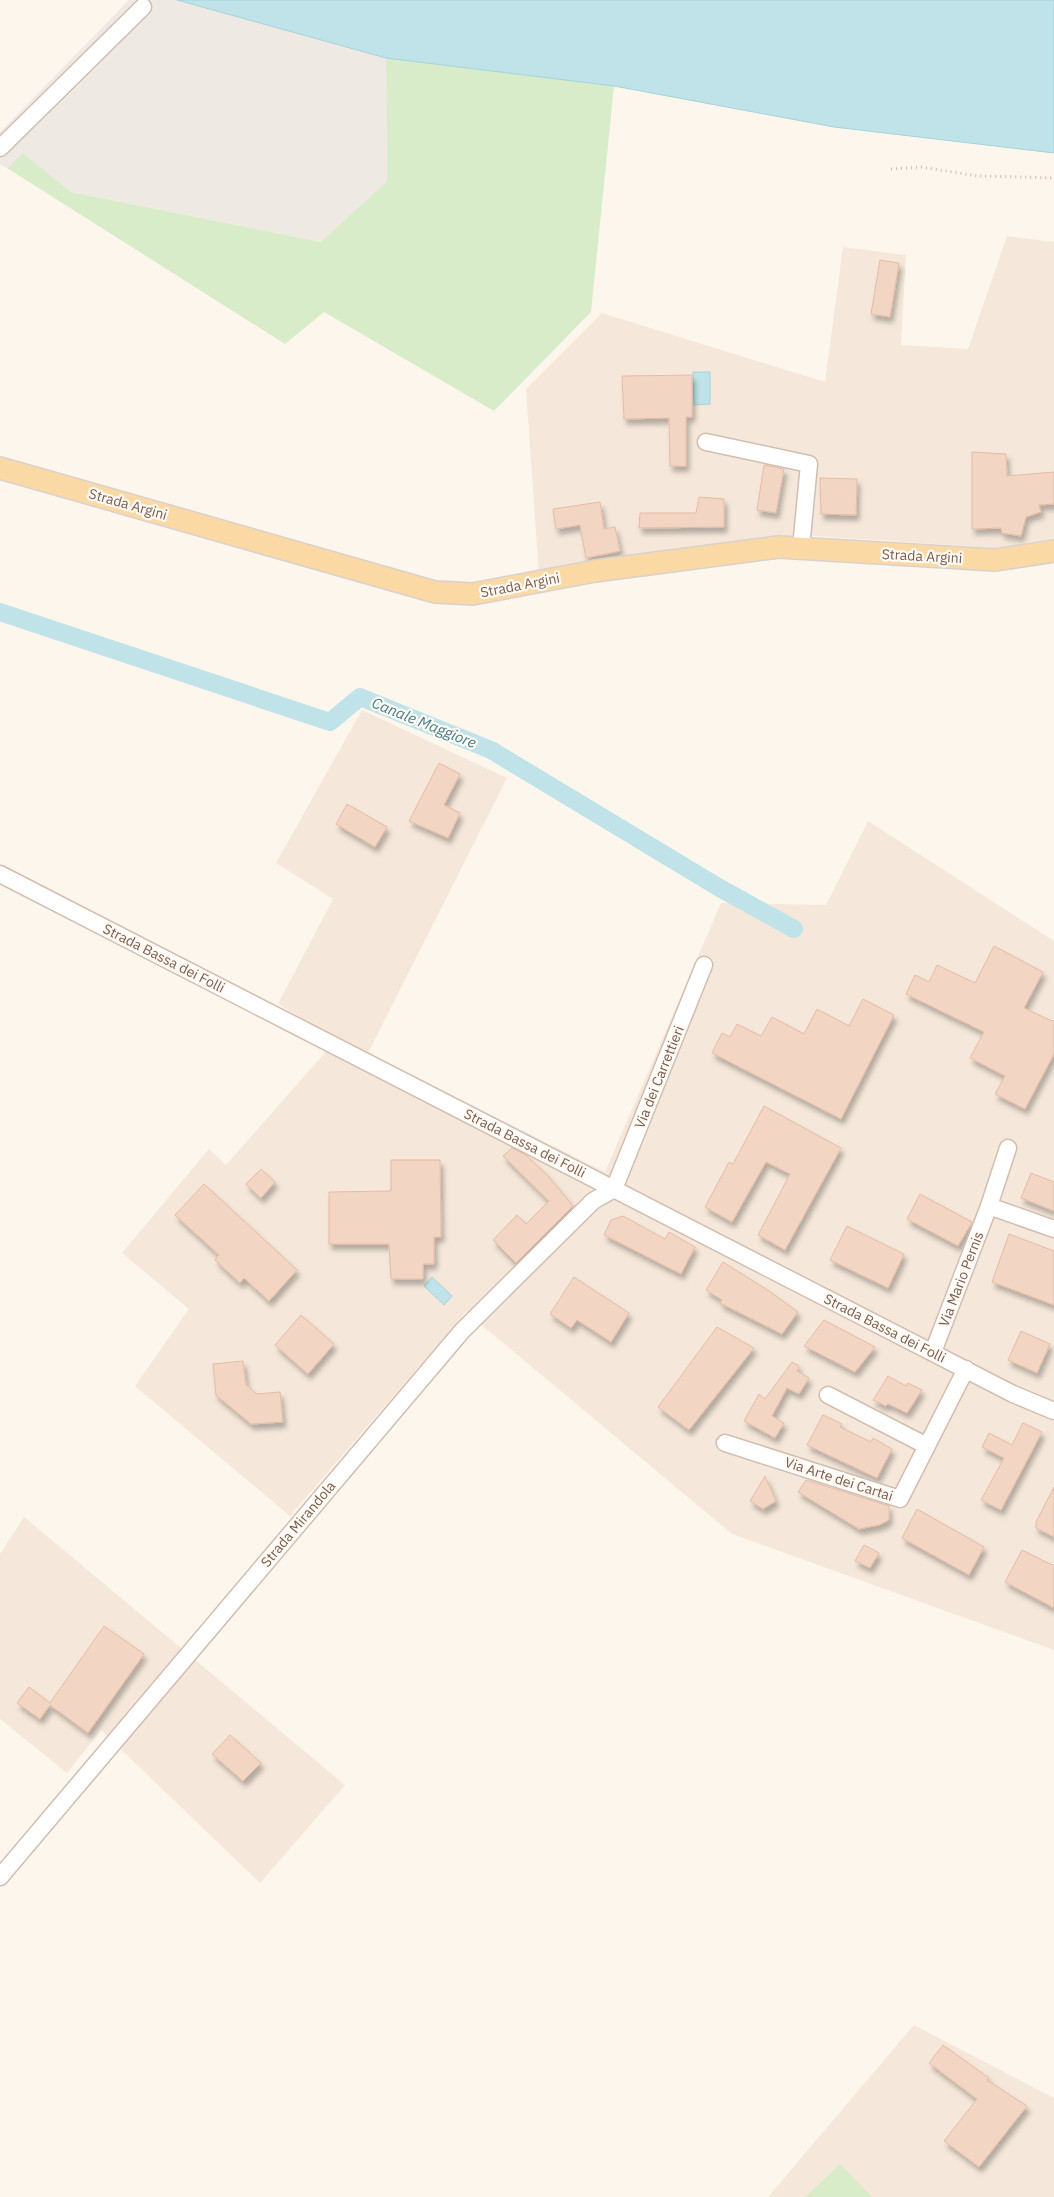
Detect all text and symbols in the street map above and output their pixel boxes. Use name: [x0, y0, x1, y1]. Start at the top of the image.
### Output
street label: Strada Argini: [87, 484, 169, 524]
street label: Strada Argini: [881, 545, 963, 567]
street label: Strada Argini: [479, 568, 561, 602]
water label: Canale Maggiore: [369, 693, 480, 752]
street label: Strada Bassa dei Folli: [100, 919, 228, 997]
street label: Via dei Carrettieri: [630, 1023, 688, 1131]
street label: Strada Bassa dei Folli: [461, 1104, 589, 1182]
street label: Via Mario Pernis: [935, 1229, 988, 1329]
street label: Strada Bassa dei Folli: [821, 1289, 949, 1367]
street label: Via Arte dei Cartai: [783, 1453, 895, 1505]
street label: Strada Mirandola: [257, 1477, 340, 1571]

